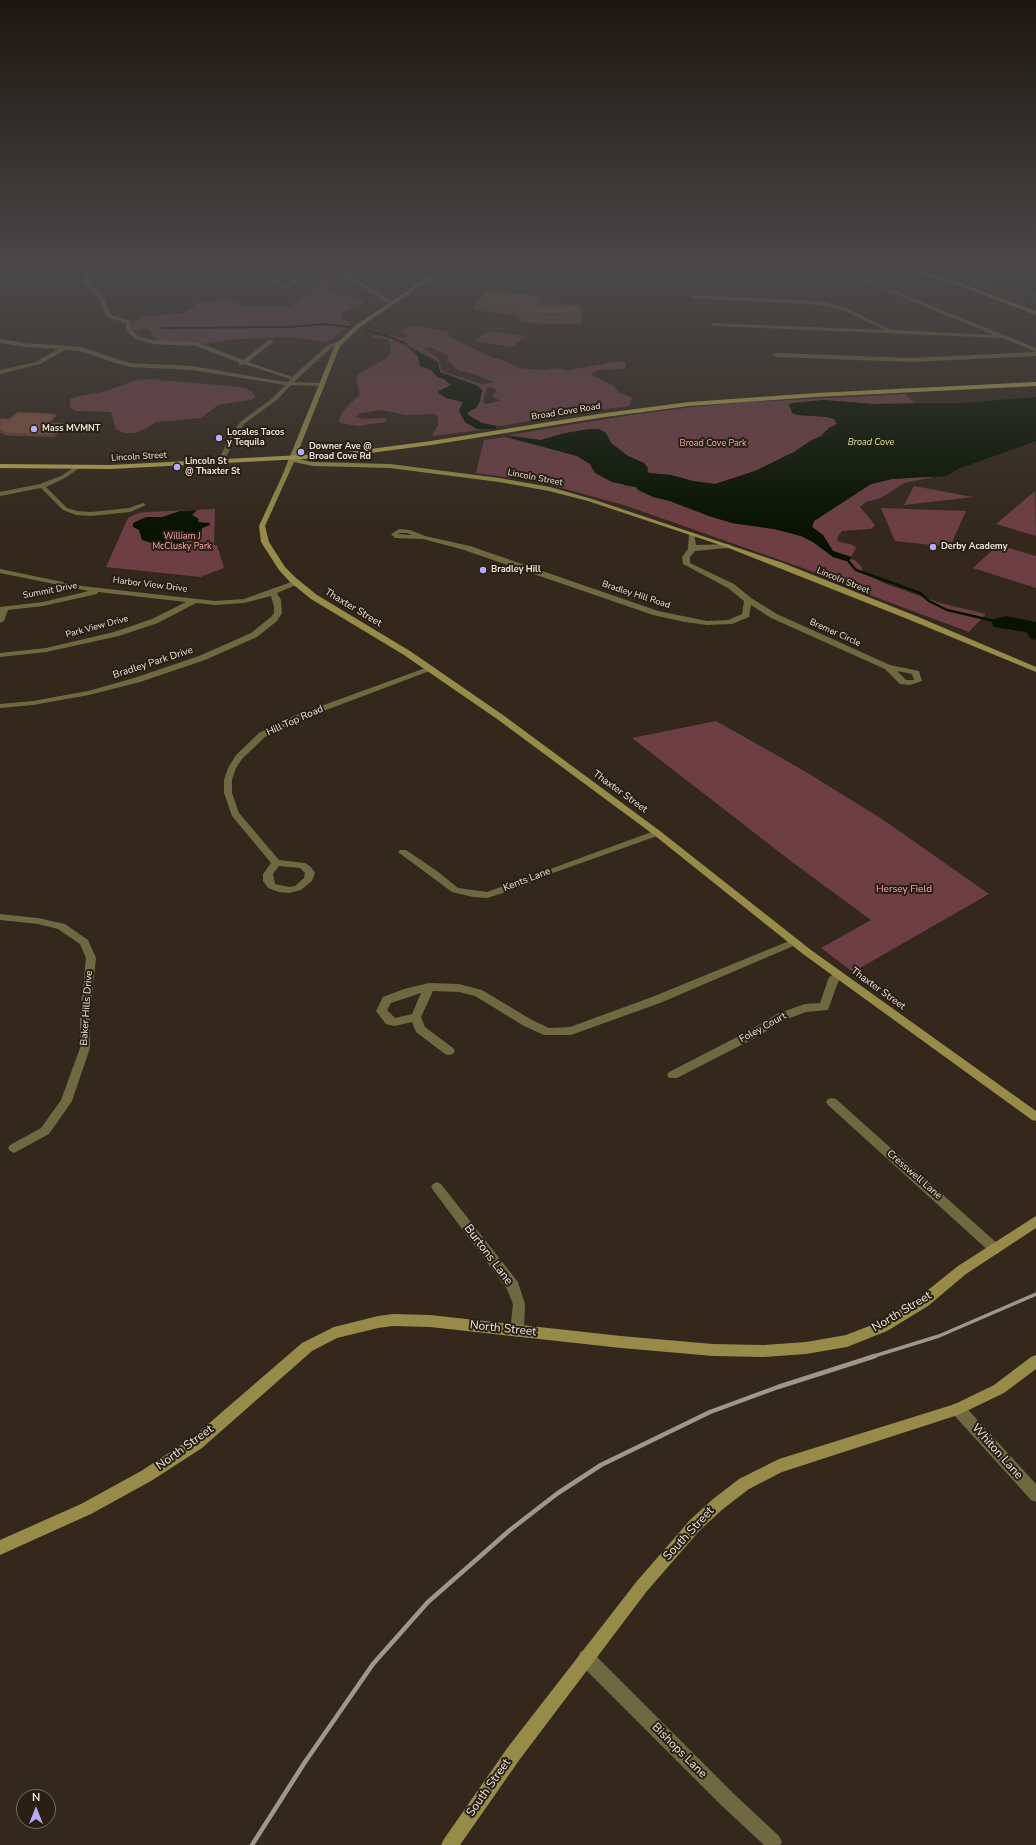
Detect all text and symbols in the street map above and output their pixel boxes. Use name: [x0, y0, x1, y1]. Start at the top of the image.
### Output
street label: Broad Cove Road: [531, 401, 601, 423]
marker: Mass MVMNT: [29, 424, 39, 434]
place label: Mass MVMNT: [42, 424, 100, 434]
place label: Locales Tacos y Tequila: [227, 428, 284, 449]
marker: Locales Tacos y Tequila: [214, 433, 224, 443]
water label: Broad Cove: [848, 438, 894, 448]
park label: Broad Cove Park: [680, 439, 746, 449]
place label: Downer Ave @ Broad Cove Rd: [309, 442, 372, 463]
marker: Downer Ave @ Broad Cove Rd: [296, 447, 306, 457]
street label: Lincoln Street: [111, 450, 167, 464]
place label: Lincoln St @ Thaxter St: [185, 457, 240, 478]
marker: Lincoln St @ Thaxter St: [172, 462, 182, 472]
street label: Lincoln Street: [507, 467, 563, 489]
park label: William J McClusky Park: [152, 532, 212, 553]
marker: Derby Academy: [928, 542, 938, 552]
place label: Derby Academy: [941, 542, 1007, 552]
marker: Bradley Hill: [478, 565, 488, 575]
place label: Bradley Hill: [491, 565, 541, 575]
street label: Lincoln Street: [815, 566, 871, 596]
street label: Harbor View Drive: [112, 575, 188, 595]
street label: Bradley Hill Road: [601, 579, 671, 611]
street label: Summit Drive: [22, 580, 78, 602]
street label: Thaxter Street: [322, 586, 384, 630]
street label: Park View Drive: [64, 613, 130, 641]
street label: Bremer Circle: [808, 617, 862, 649]
street label: Bradley Park Drive: [111, 644, 195, 682]
street label: Hill Top Road: [265, 703, 325, 739]
street label: Thaxter Street: [590, 768, 650, 816]
street label: Kents Lane: [502, 865, 552, 895]
park label: Hersey Field: [876, 884, 932, 896]
street label: Thaxter Street: [848, 965, 908, 1013]
street label: Baker Hills Drive: [78, 970, 96, 1046]
street label: Foley Court: [738, 1010, 788, 1046]
street label: Cresswell Lane: [884, 1148, 944, 1202]
street label: Burtons Lane: [461, 1222, 515, 1288]
street label: North Street: [870, 1289, 934, 1335]
street label: North Street: [469, 1318, 537, 1340]
street label: Whiton Lane: [968, 1421, 1026, 1483]
street label: North Street: [154, 1422, 216, 1474]
street label: South Street: [661, 1504, 717, 1564]
street label: Bishops Lane: [648, 1720, 710, 1782]
street label: South Street: [464, 1756, 514, 1820]
north arrow: [16, 1789, 56, 1829]
text: N: [32, 1790, 40, 1805]

